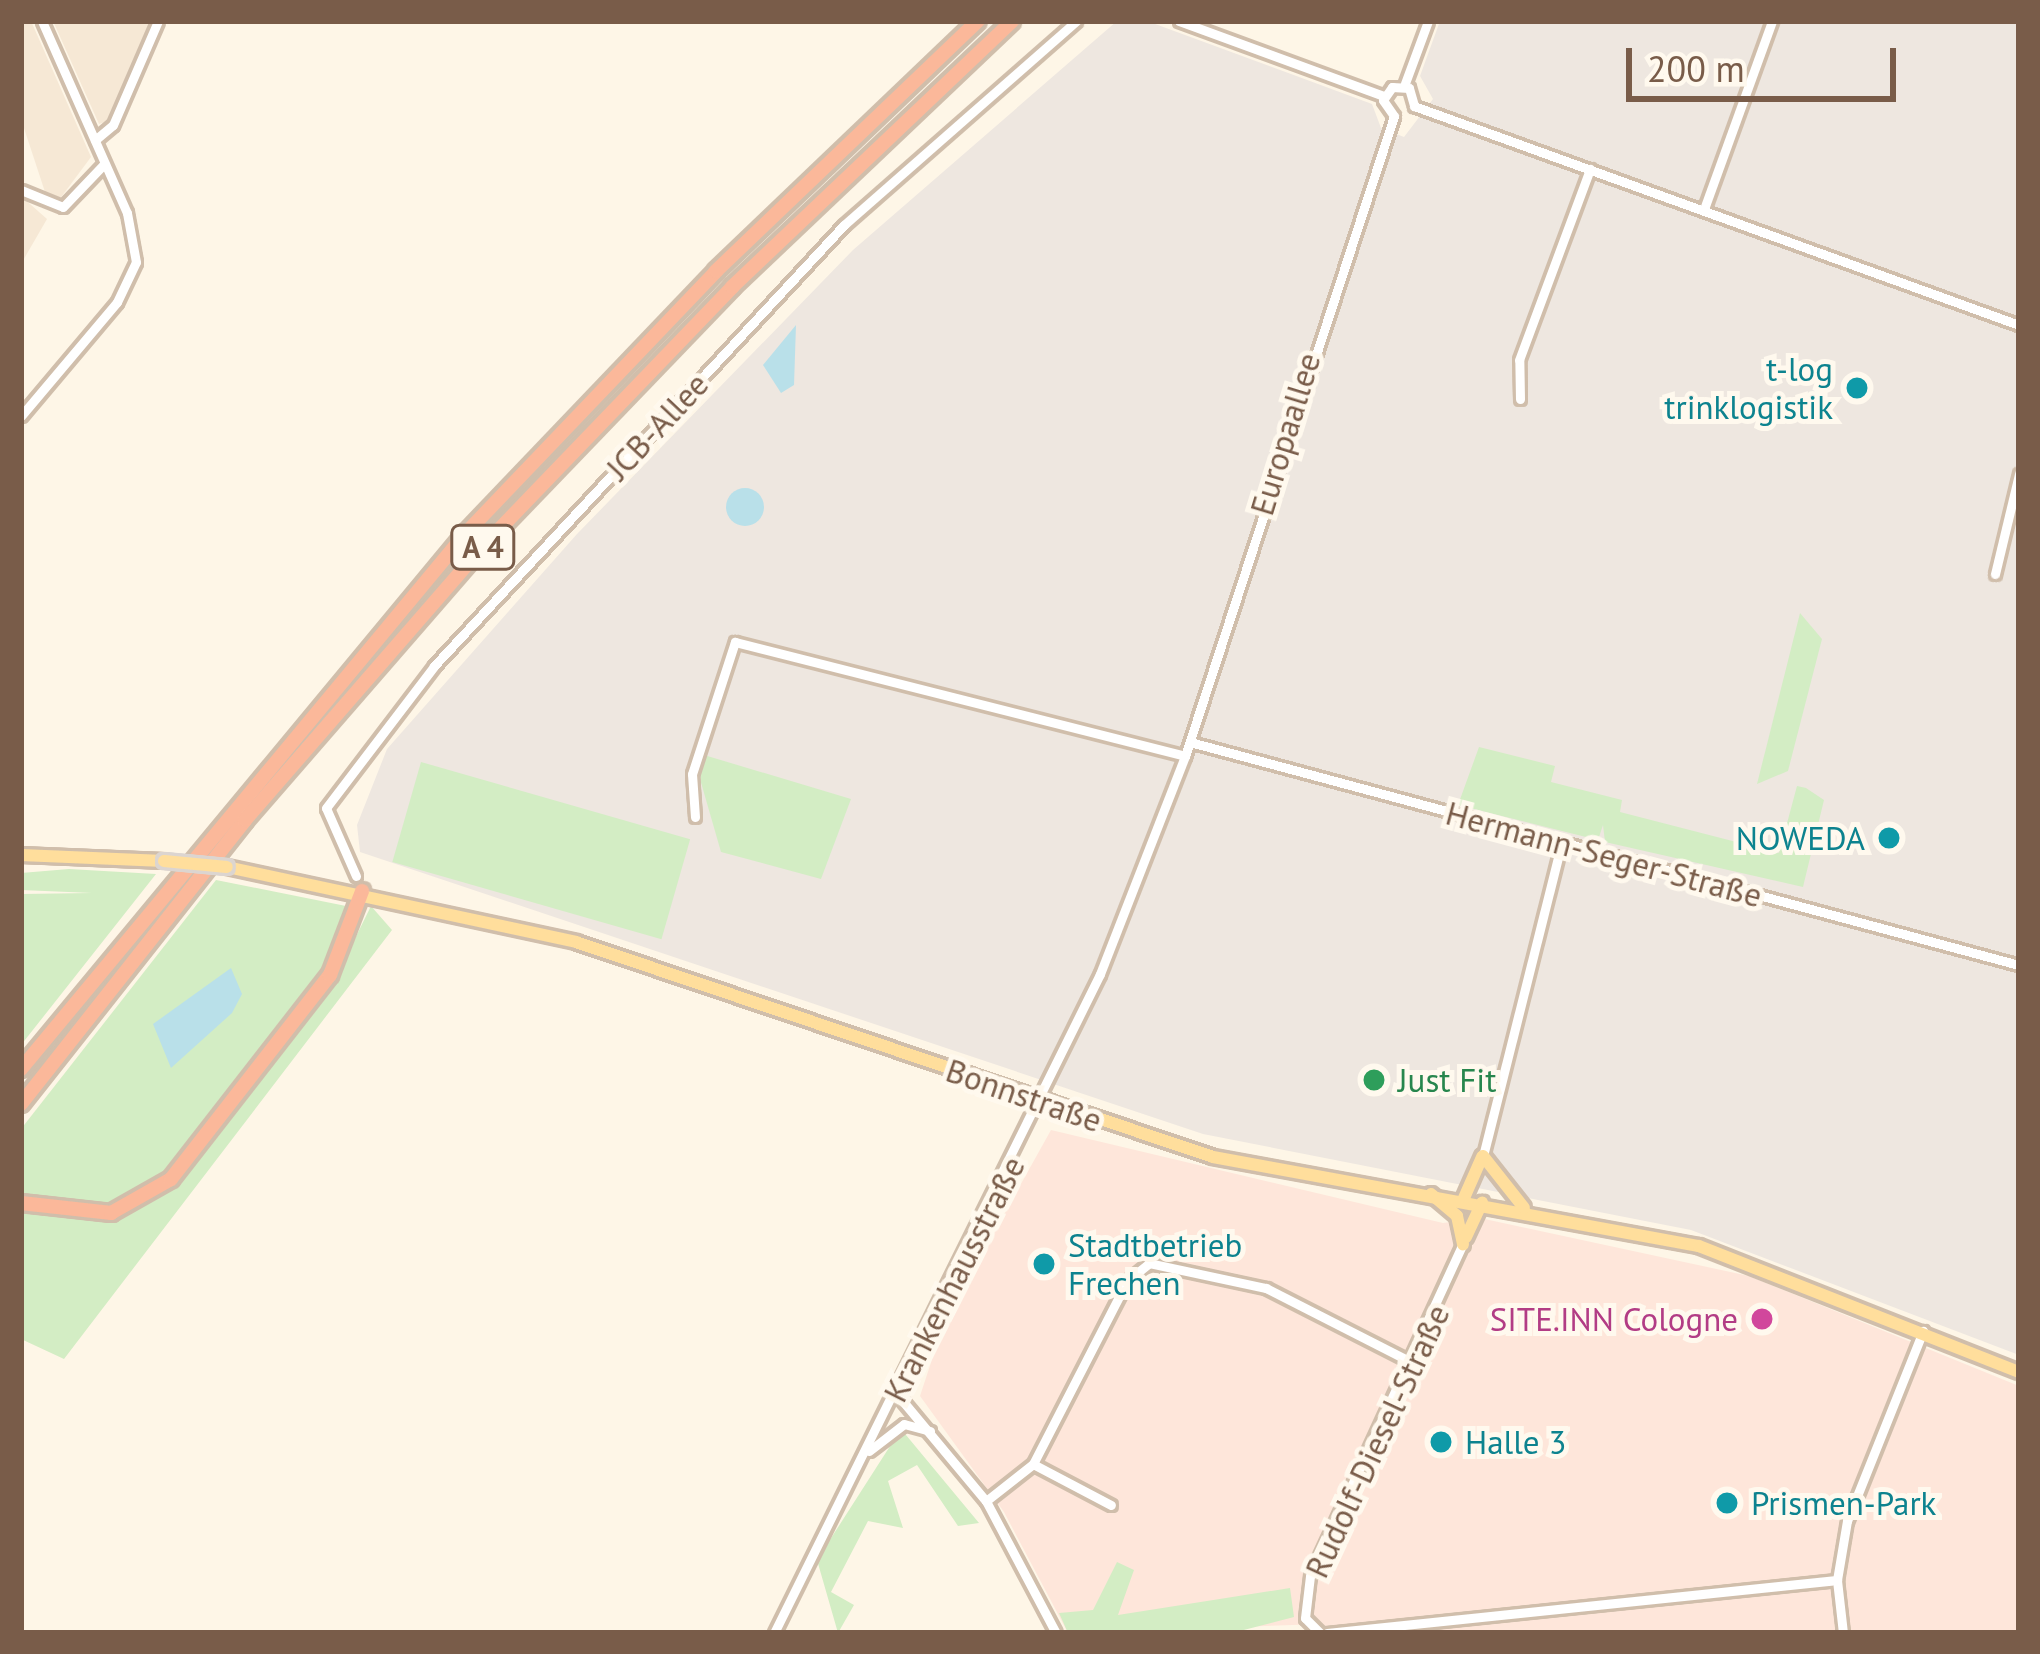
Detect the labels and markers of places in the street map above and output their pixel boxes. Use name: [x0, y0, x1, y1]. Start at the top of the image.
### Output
place label: t-log trinklogistik: [1664, 349, 1833, 427]
marker: t-log trinklogistik: [1844, 375, 1870, 401]
place label: NOWEDA: [1736, 818, 1865, 858]
marker: NOWEDA: [1876, 825, 1902, 851]
place label: Just Fit: [1398, 1060, 1496, 1100]
marker: Just Fit: [1361, 1067, 1387, 1093]
place label: Stadtbetrieb Frechen: [1068, 1225, 1242, 1303]
marker: Stadtbetrieb Frechen: [1031, 1251, 1057, 1277]
place label: SITE.INN Cologne: [1490, 1299, 1738, 1339]
marker: SITE.INN Cologne: [1749, 1306, 1775, 1332]
place label: Halle 3: [1465, 1422, 1566, 1462]
marker: Halle 3: [1428, 1429, 1454, 1455]
place label: Prismen-Park: [1751, 1483, 1936, 1523]
marker: Prismen-Park: [1714, 1490, 1740, 1516]

